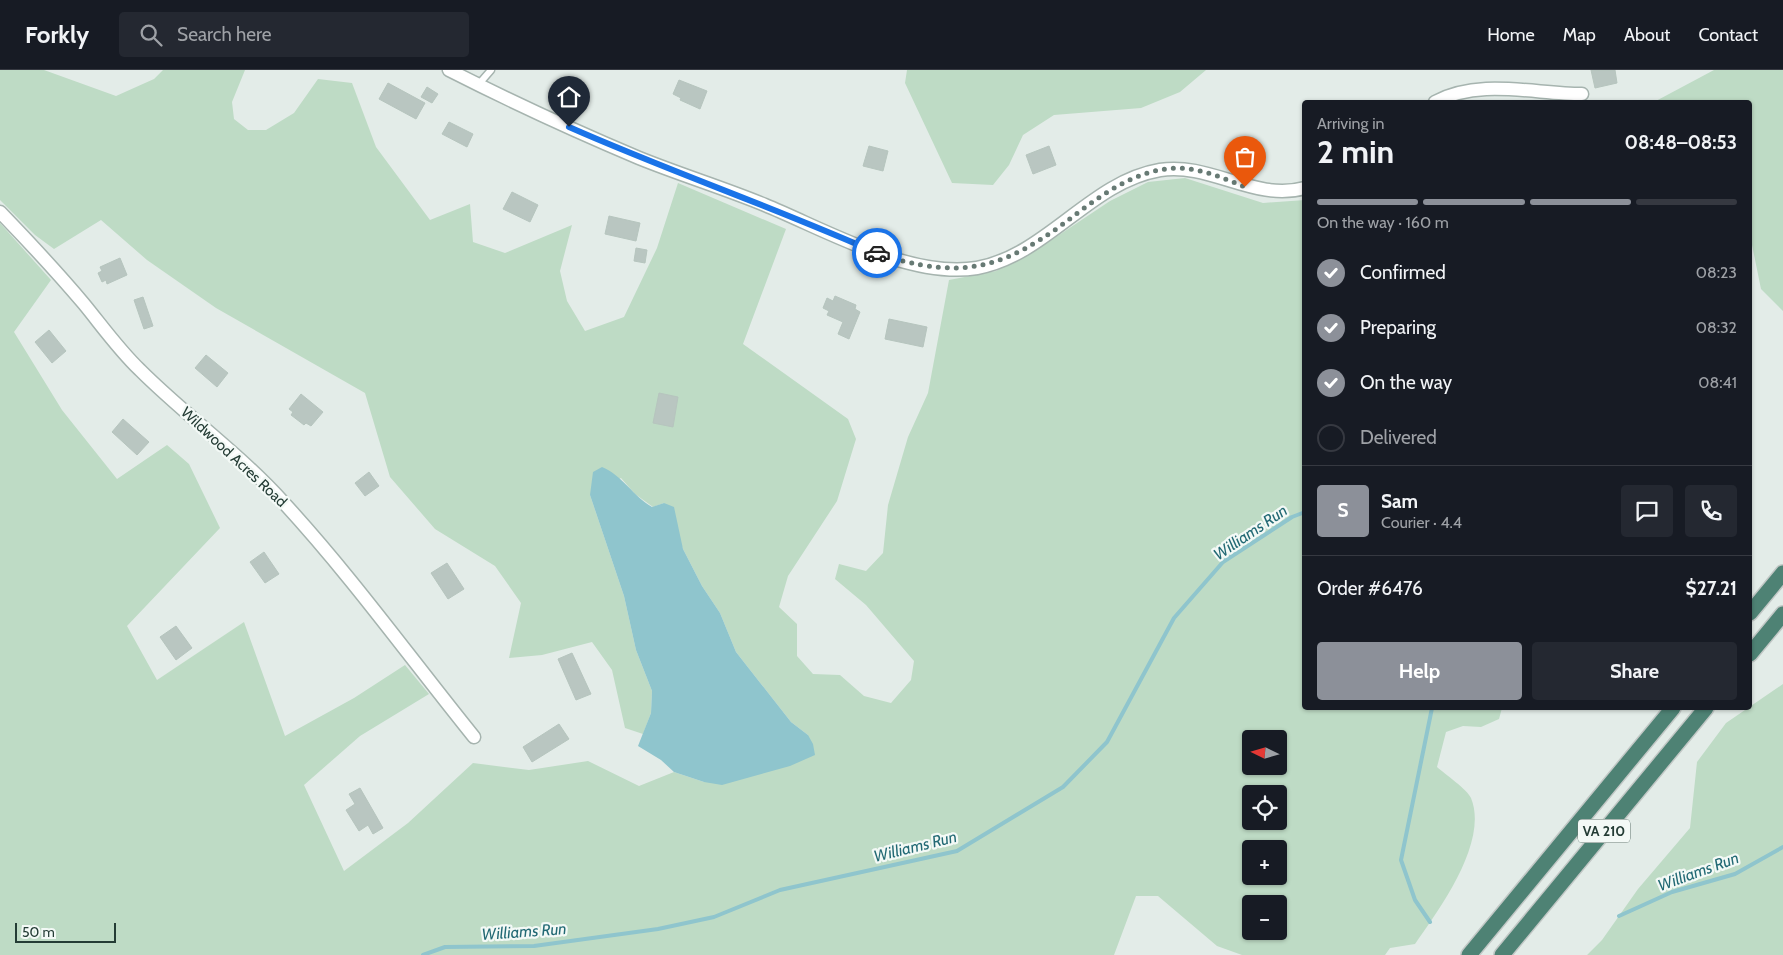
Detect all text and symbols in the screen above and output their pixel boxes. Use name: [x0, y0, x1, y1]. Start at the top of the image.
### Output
search box: [119, 12, 469, 57]
text: Forkly: [25, 20, 89, 49]
icon: search: [137, 21, 165, 49]
text: Search here: [177, 23, 272, 46]
text: Home: [1487, 24, 1535, 46]
text: Map: [1563, 24, 1596, 46]
text: About: [1624, 24, 1670, 46]
text: Contact: [1698, 24, 1758, 46]
pin: [548, 76, 590, 127]
icon: home: [555, 83, 583, 111]
text: Arriving in: [1317, 114, 1384, 133]
text: 08:48–08:53: [1625, 131, 1737, 154]
text: 2 min: [1317, 132, 1394, 171]
pin: [1224, 136, 1266, 187]
icon: bag: [1231, 143, 1259, 171]
text: On the way · 160 m: [1317, 213, 1449, 232]
courier: [852, 228, 902, 278]
icon: car: [863, 239, 891, 267]
icon: check: [1317, 259, 1345, 287]
text: Confirmed: [1360, 261, 1446, 284]
text: 08:23: [1696, 263, 1737, 282]
icon: check: [1317, 314, 1345, 342]
text: Preparing: [1360, 316, 1436, 339]
text: 08:32: [1696, 318, 1737, 337]
icon: check: [1317, 369, 1345, 397]
text: On the way: [1360, 371, 1452, 394]
text: 08:41: [1698, 373, 1737, 392]
street label: Wildwood Acres Road: [177, 403, 291, 511]
text: Delivered: [1360, 426, 1437, 449]
button: chat: [1621, 485, 1673, 537]
button: phone: [1685, 485, 1737, 537]
text: Sam: [1381, 490, 1418, 513]
text: S: [1337, 499, 1349, 522]
water label: Williams Run: [1210, 501, 1291, 564]
text: Courier · 4.4: [1381, 513, 1462, 532]
text: Order #6476: [1317, 577, 1423, 600]
text: $27.21: [1686, 577, 1737, 600]
button: Help: [1317, 642, 1522, 700]
button: Share: [1532, 642, 1737, 700]
north arrow: [1242, 730, 1288, 775]
map controls: [1242, 730, 1287, 940]
button: locate: [1242, 785, 1287, 830]
road number: VA 210: [1578, 819, 1630, 842]
water label: Williams Run: [872, 827, 959, 866]
button: +: [1242, 840, 1287, 885]
water label: Williams Run: [1655, 848, 1741, 895]
button: −: [1242, 895, 1287, 940]
water label: Williams Run: [481, 919, 567, 944]
scale bar: [15, 920, 116, 943]
text: 50 m: [22, 923, 55, 941]

